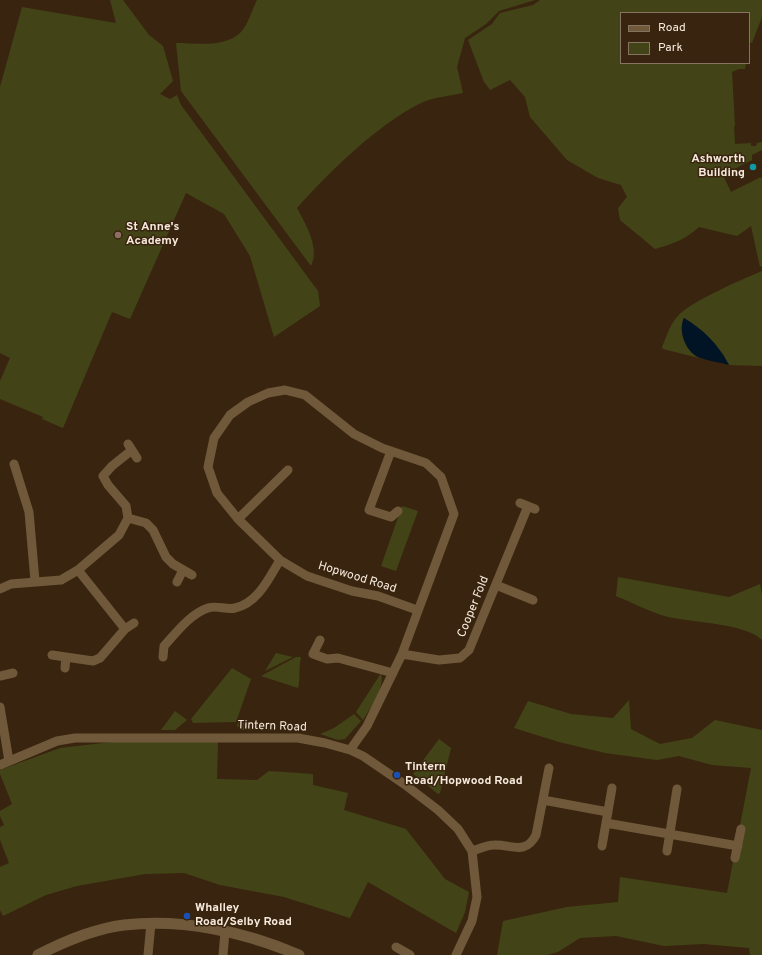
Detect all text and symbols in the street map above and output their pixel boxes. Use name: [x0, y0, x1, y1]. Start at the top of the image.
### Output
legend: [620, 12, 750, 64]
text: Road: [658, 20, 686, 36]
text: Park: [658, 40, 683, 56]
place label: Ashworth Building: [691, 153, 745, 181]
marker: Ashworth Building: [748, 162, 758, 172]
place label: St Anne's Academy: [126, 221, 179, 249]
marker: St Anne's Academy: [113, 230, 123, 240]
street label: Hopwood Road: [316, 559, 398, 597]
street label: Cooper Fold: [455, 574, 493, 640]
street label: Tintern Road: [237, 719, 307, 735]
place label: Tintern Road/Hopwood Road: [405, 761, 523, 789]
marker: Tintern Road/Hopwood Road: [392, 770, 402, 780]
place label: Whalley Road/Selby Road: [195, 902, 292, 930]
marker: Whalley Road/Selby Road: [182, 911, 192, 921]

